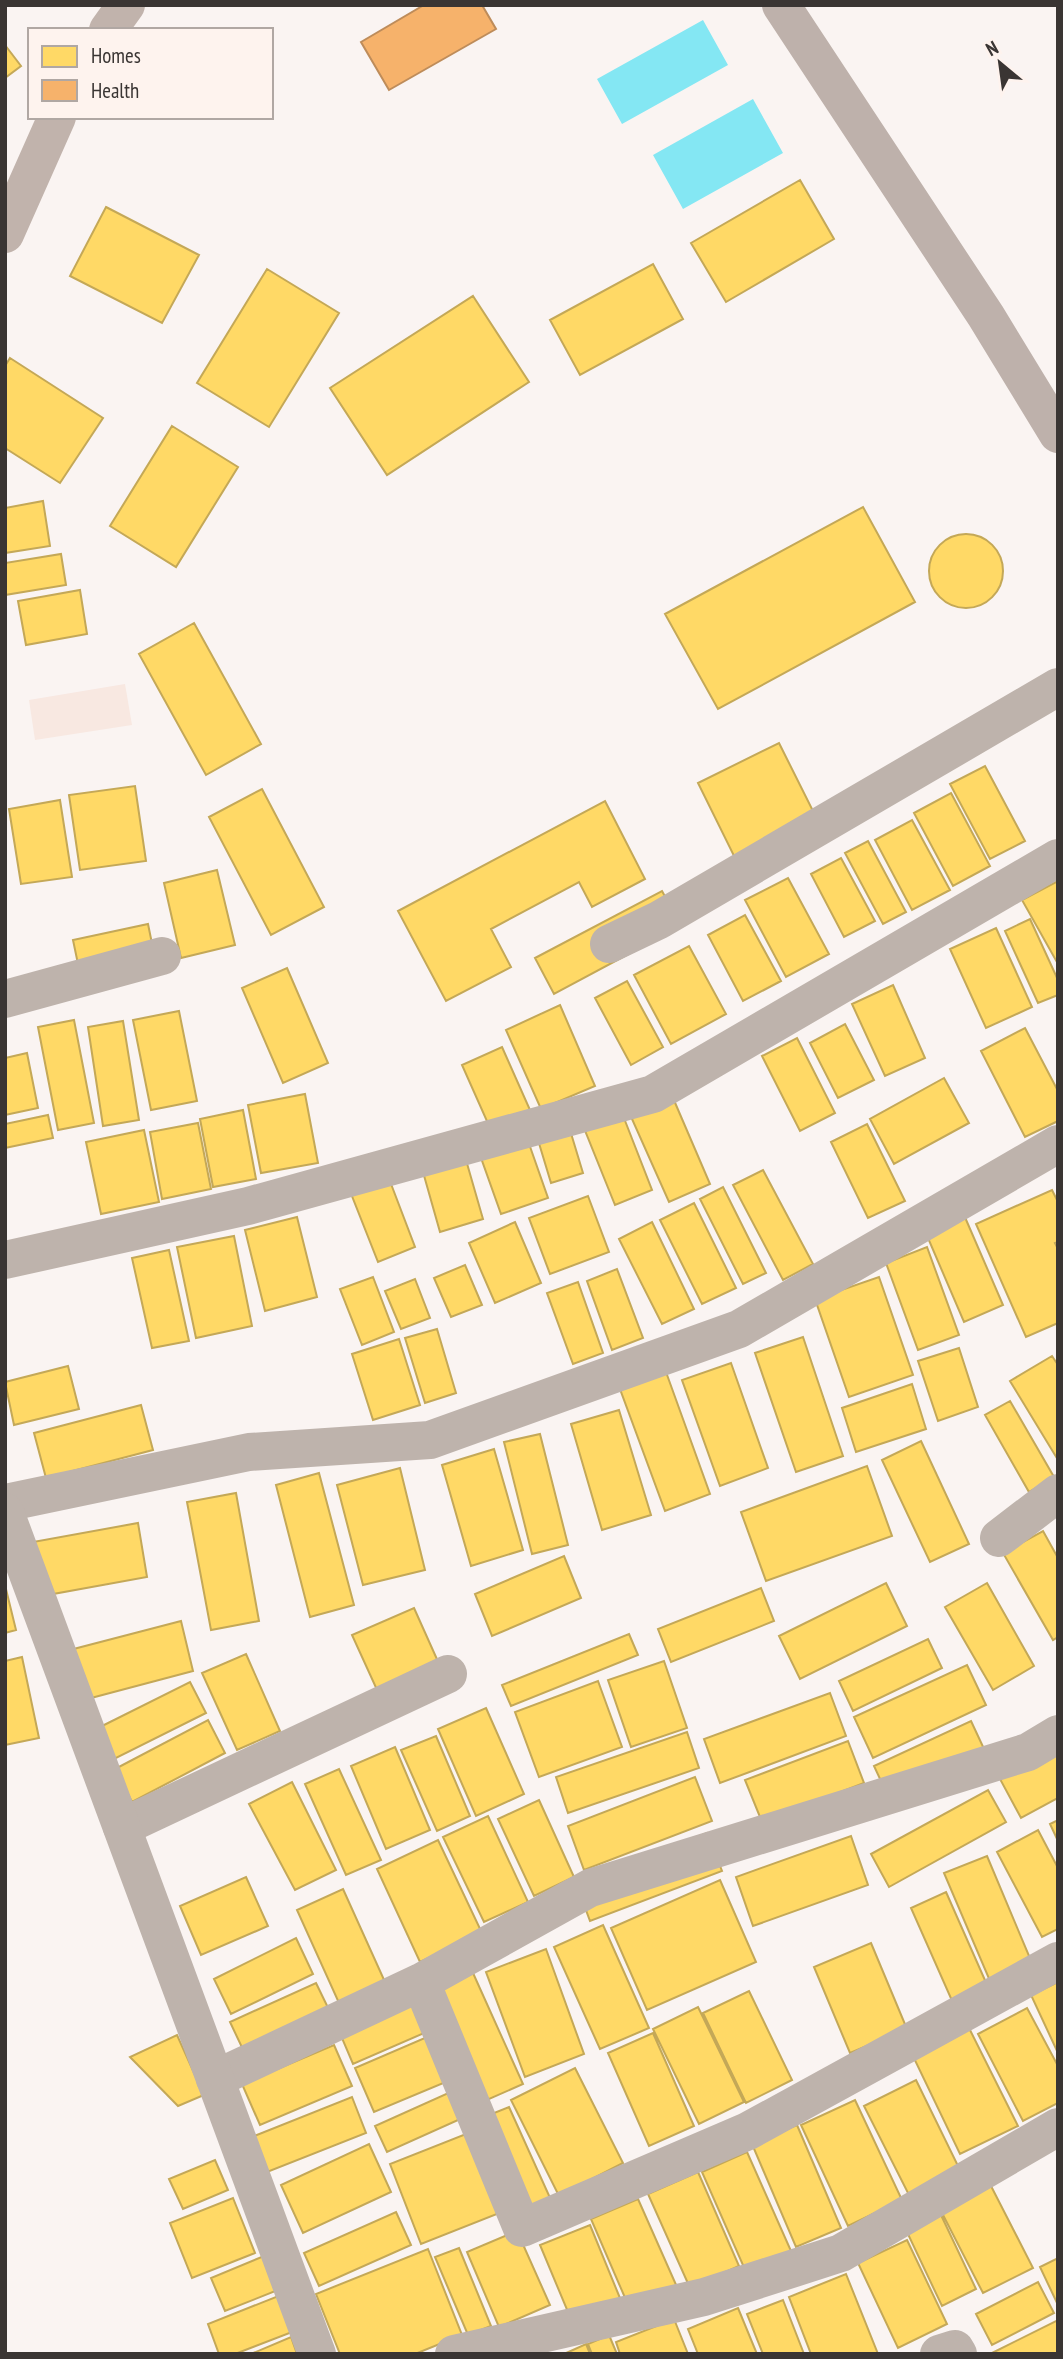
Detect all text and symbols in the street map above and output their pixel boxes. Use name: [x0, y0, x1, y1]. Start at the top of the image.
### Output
legend: [28, 28, 273, 119]
north arrow: [965, 28, 1035, 98]
text: N: [981, 35, 1002, 61]
text: Homes: [91, 42, 141, 69]
text: Health: [91, 77, 139, 104]

